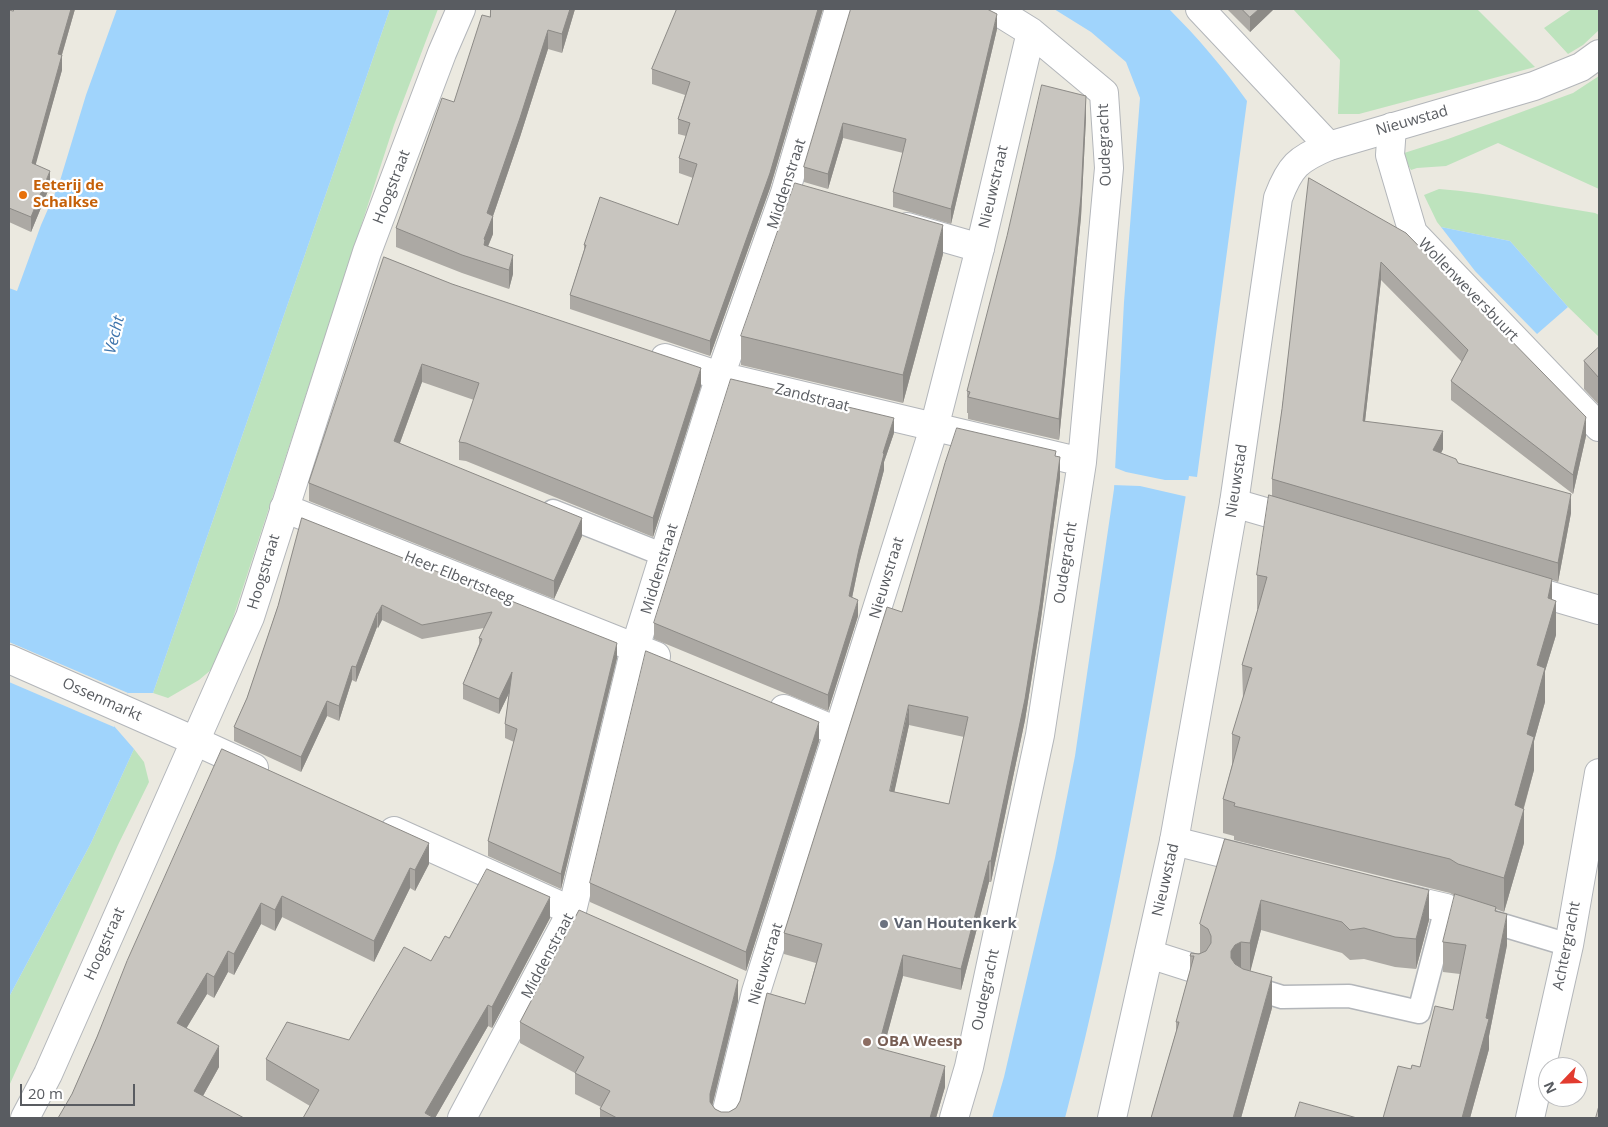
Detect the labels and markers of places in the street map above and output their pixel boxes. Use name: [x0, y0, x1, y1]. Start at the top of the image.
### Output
place label: Eeterij de Schalkse: [33, 177, 104, 212]
marker: Eeterij de Schalkse: [17, 189, 29, 201]
place label: Van Houtenkerk: [894, 915, 1017, 933]
marker: Van Houtenkerk: [878, 918, 890, 930]
place label: OBA Weesp: [877, 1033, 962, 1051]
marker: OBA Weesp: [861, 1036, 873, 1048]

